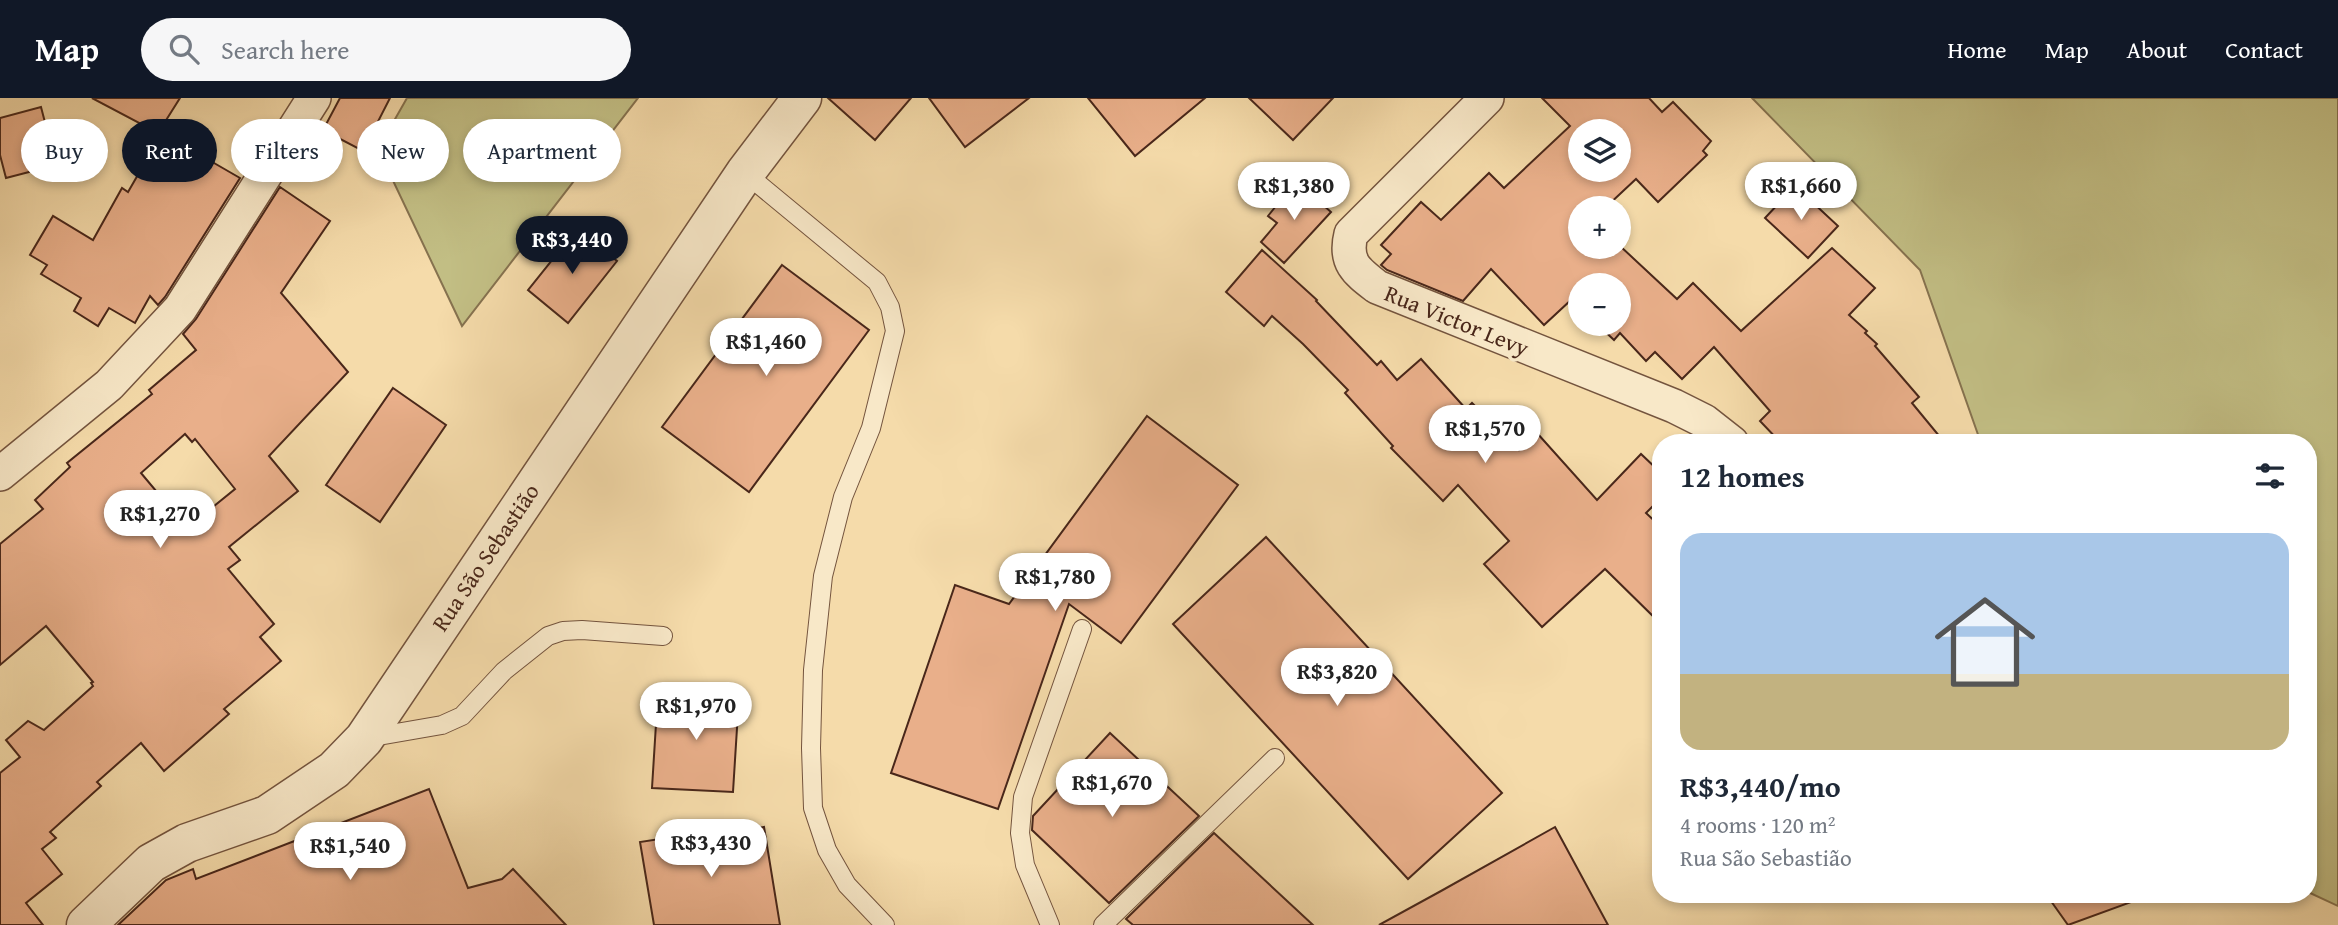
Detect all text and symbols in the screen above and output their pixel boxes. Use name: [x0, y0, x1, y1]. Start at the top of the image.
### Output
search box: [141, 18, 631, 81]
text: Map: [35, 25, 99, 73]
icon: search: [165, 30, 203, 68]
text: Search here: [221, 30, 349, 69]
text: Home: [1948, 32, 2007, 67]
text: Map: [2045, 32, 2089, 67]
text: About: [2127, 32, 2187, 67]
text: Contact: [2225, 32, 2303, 67]
chip: Buy: [21, 119, 108, 182]
chip: Rent: [122, 119, 217, 182]
chip: Filters: [231, 119, 343, 182]
chip: New: [357, 119, 449, 182]
chip: Apartment: [463, 119, 621, 182]
map controls: [1568, 119, 1631, 336]
button: layers: [1568, 119, 1631, 182]
pin: R$1,380: [1229, 162, 1359, 222]
pin: R$1,660: [1736, 162, 1866, 222]
text: R$1,380: [1254, 168, 1334, 201]
text: R$1,660: [1761, 168, 1841, 201]
button: +: [1568, 196, 1631, 259]
pin: R$3,440: [507, 216, 637, 276]
text: R$3,440: [532, 222, 612, 255]
button: −: [1568, 273, 1631, 336]
street label: Rua Victor Levy: [1380, 276, 1534, 364]
pin: R$1,460: [701, 318, 831, 378]
text: R$1,460: [726, 324, 806, 357]
pin: R$1,570: [1420, 406, 1550, 465]
text: R$1,570: [1445, 411, 1525, 444]
text: 12 homes: [1680, 454, 1805, 498]
icon: filters: [2251, 457, 2289, 495]
street label: Rua São Sebastião: [423, 477, 547, 637]
pin: R$1,270: [95, 490, 225, 550]
text: R$1,270: [120, 496, 200, 529]
pin: R$1,780: [990, 554, 1120, 613]
text: R$1,780: [1015, 559, 1095, 592]
icon: home: [1922, 579, 2048, 705]
pin: R$3,820: [1272, 648, 1402, 708]
text: R$3,820: [1297, 654, 1377, 687]
pin: R$1,970: [631, 682, 761, 742]
text: R$1,970: [656, 688, 736, 721]
pin: R$1,670: [1047, 760, 1177, 819]
text: R$3,440/mo: [1680, 764, 1841, 808]
text: R$1,670: [1072, 765, 1152, 798]
text: 4 rooms · 120 m²: [1680, 808, 1835, 841]
pin: R$3,430: [646, 820, 776, 879]
pin: R$1,540: [285, 822, 415, 882]
text: R$3,430: [671, 825, 751, 858]
text: R$1,540: [310, 828, 390, 861]
text: Rua São Sebastião: [1680, 841, 1852, 874]

